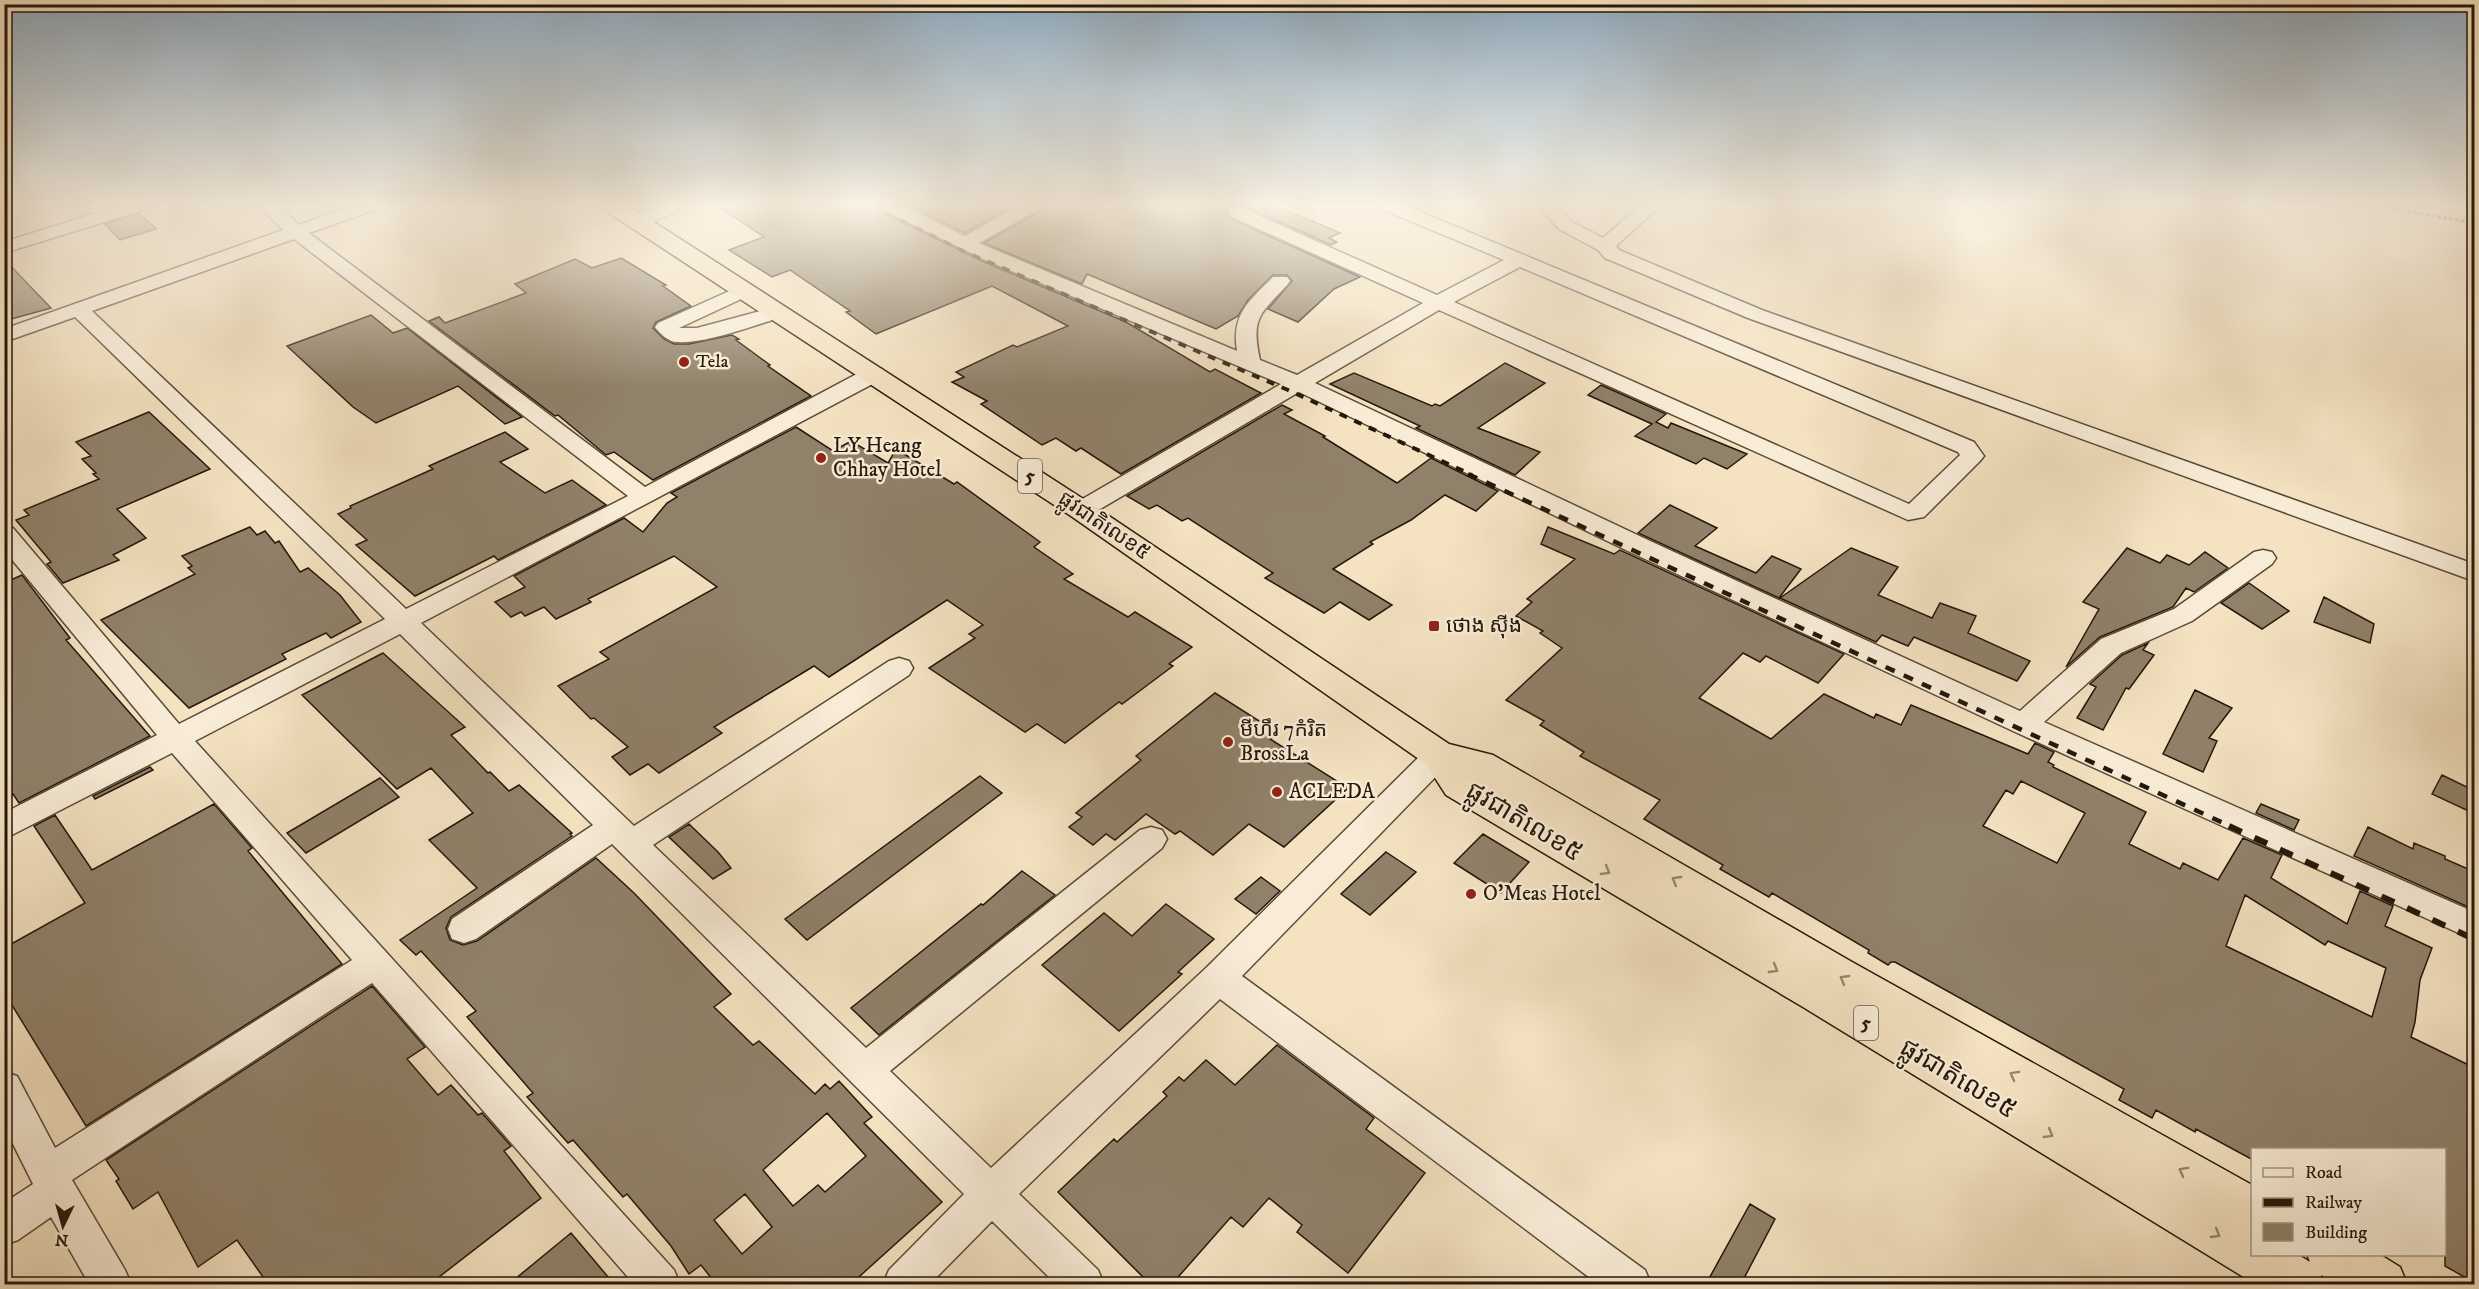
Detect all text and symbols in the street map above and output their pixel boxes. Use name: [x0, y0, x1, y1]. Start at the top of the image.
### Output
place label: Tela: [696, 351, 729, 373]
marker: Tela: [677, 355, 691, 369]
place label: LY Heang Chhay Hotel: [833, 433, 942, 483]
marker: LY Heang Chhay Hotel: [814, 451, 828, 465]
road number: 5: [1018, 459, 1042, 493]
street label: ផ្លូវជាតិលេខ៥: [1050, 486, 1155, 570]
place label: ថោង ស៊ីង: [1446, 613, 1522, 639]
marker: ថោង ស៊ីង: [1427, 619, 1441, 633]
place label: មីហឹរ 7កំរិត BrossLa: [1240, 717, 1327, 767]
marker: មីហឹរ 7កំរិត BrossLa: [1221, 735, 1235, 749]
street label: ផ្លូវជាតិលេខ៥: [1457, 774, 1588, 875]
place label: ACLEDA: [1289, 779, 1376, 805]
marker: ACLEDA: [1270, 785, 1284, 799]
one-way arrow: [1599, 863, 1610, 875]
one-way arrow: [1672, 876, 1682, 887]
place label: O’Meas Hotel: [1483, 881, 1601, 907]
marker: O’Meas Hotel: [1464, 887, 1478, 901]
one-way arrow: [1768, 961, 1778, 973]
one-way arrow: [1840, 975, 1850, 986]
road number: 5: [1854, 1006, 1878, 1040]
street label: ផ្លូវជាតិលេខ៥: [1891, 1031, 2022, 1132]
one-way arrow: [2009, 1071, 2020, 1082]
one-way arrow: [2043, 1126, 2053, 1138]
legend: [2251, 1148, 2446, 1256]
text: Road: [2305, 1162, 2342, 1184]
one-way arrow: [2179, 1167, 2189, 1178]
text: Railway: [2305, 1192, 2363, 1214]
north arrow: [33, 1196, 93, 1256]
text: Building: [2305, 1222, 2367, 1244]
one-way arrow: [2210, 1227, 2220, 1239]
text: N: [54, 1229, 69, 1250]

